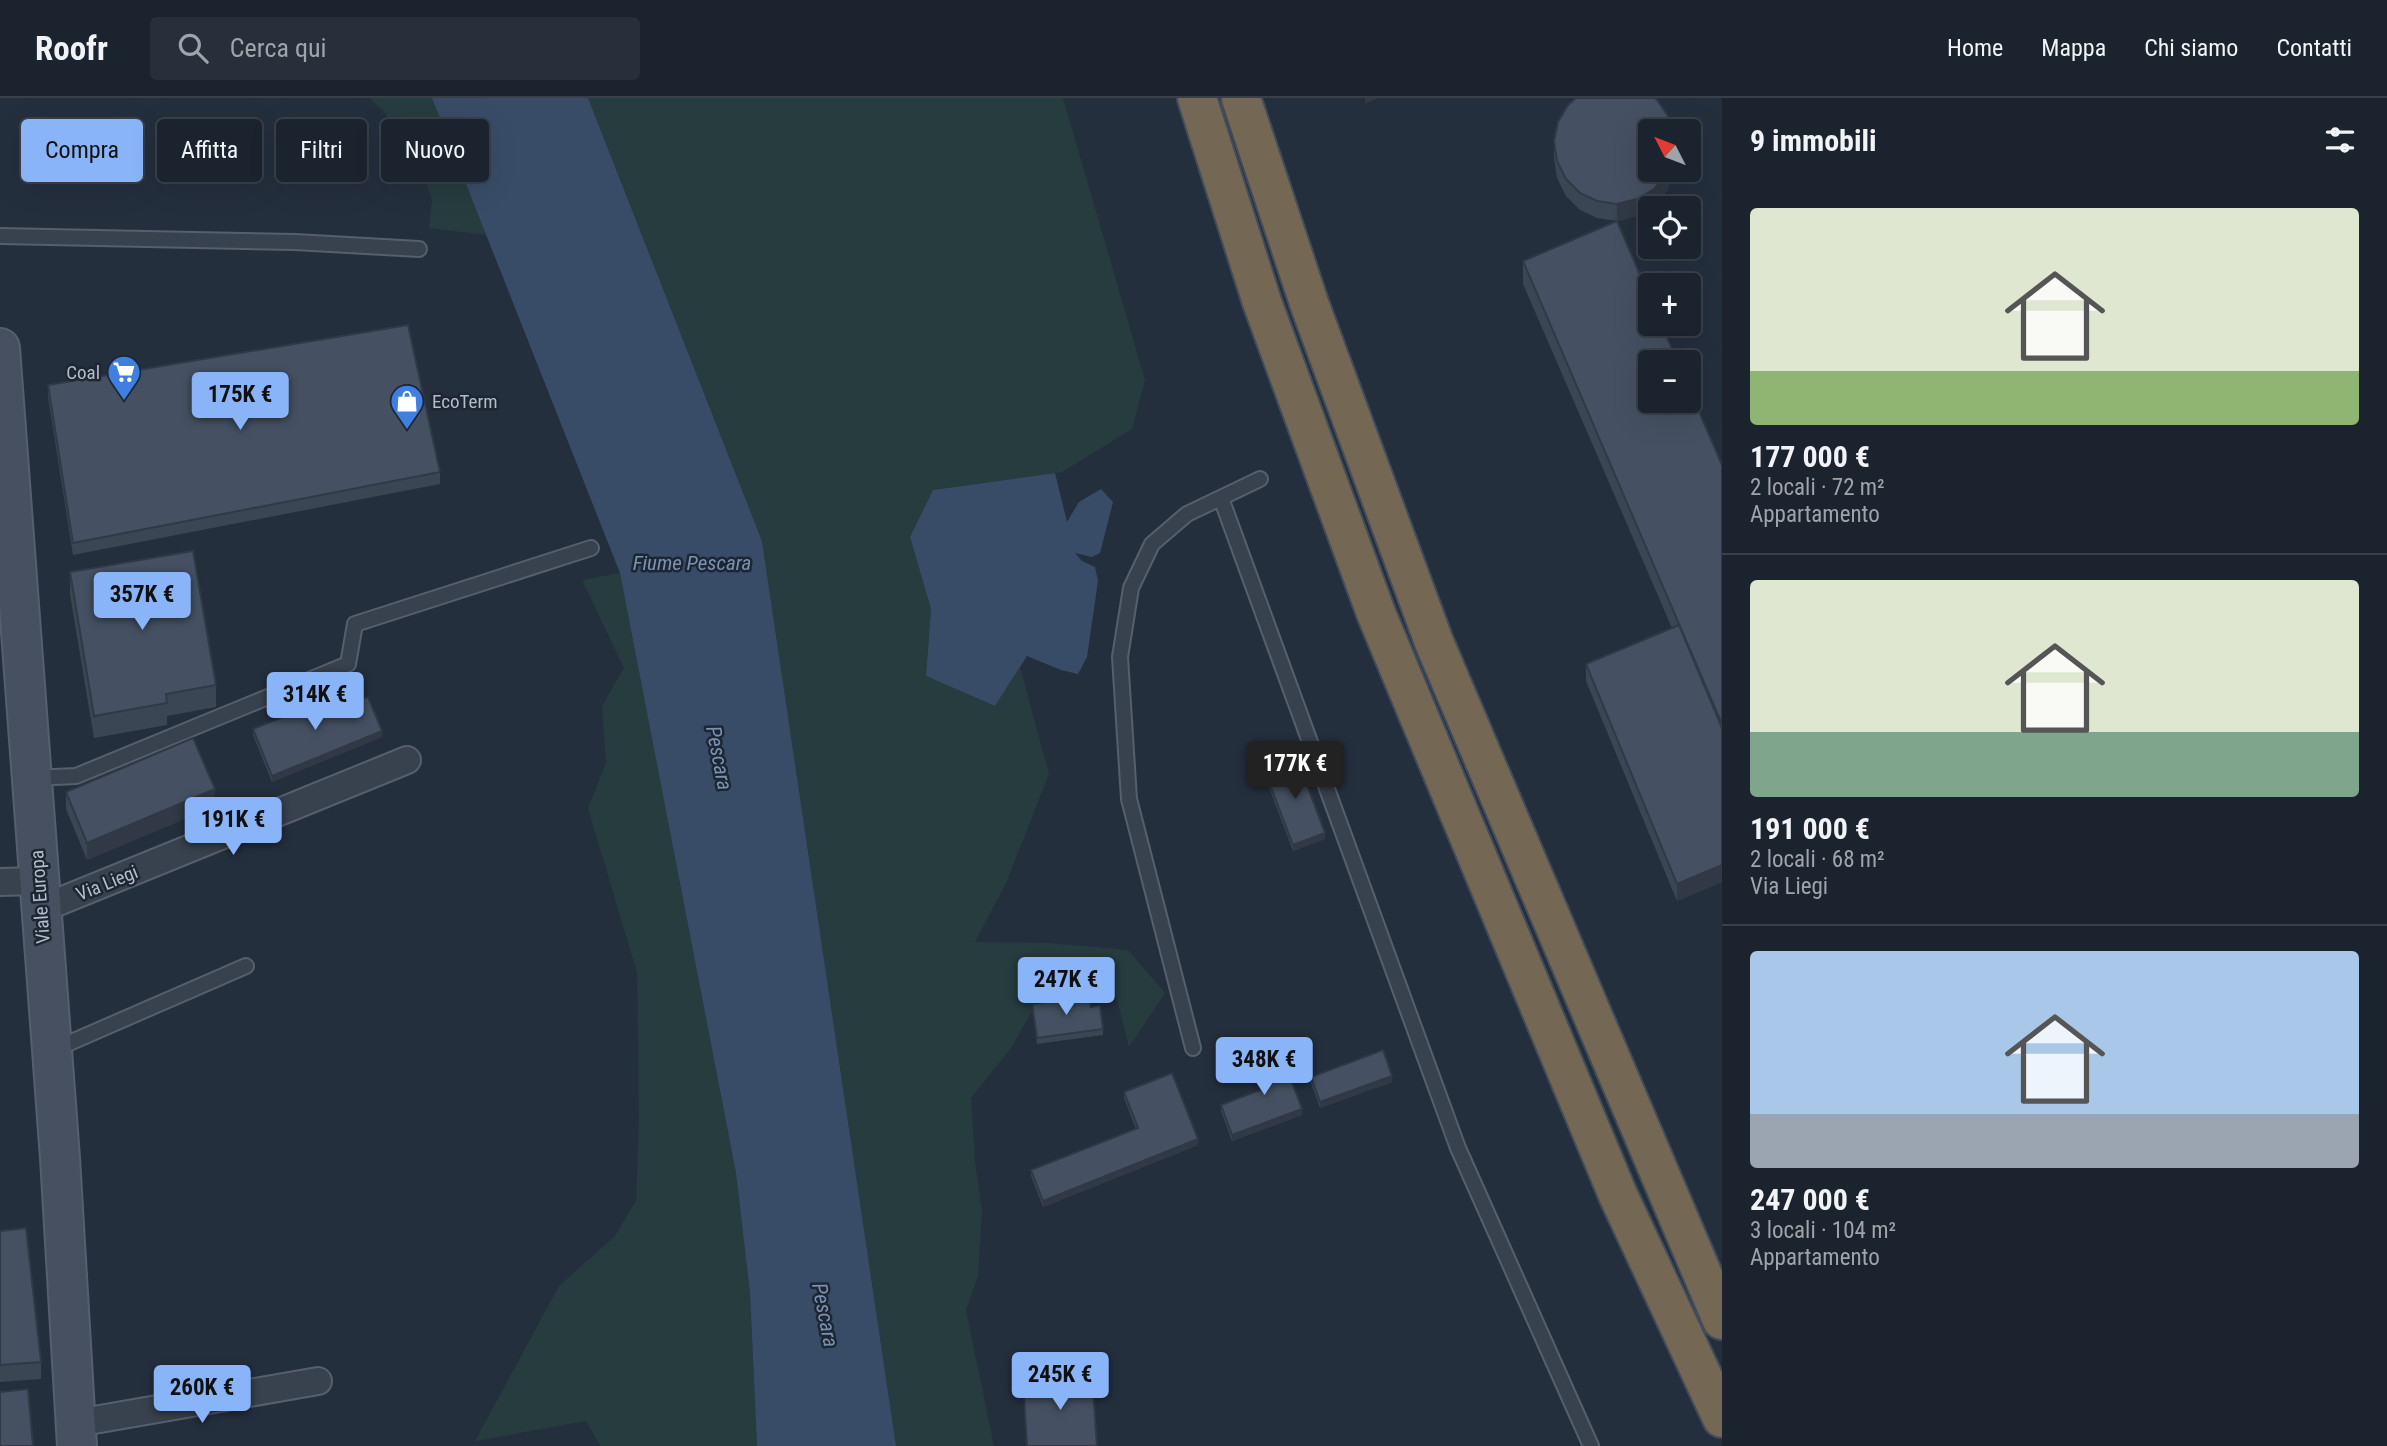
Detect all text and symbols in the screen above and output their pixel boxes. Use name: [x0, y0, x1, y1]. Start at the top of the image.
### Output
search box: [150, 17, 640, 80]
text: Roofr: [35, 29, 108, 68]
icon: search: [174, 29, 212, 67]
text: Cerca qui: [230, 33, 326, 63]
text: Home: [1947, 34, 2003, 62]
text: Mappa: [2041, 34, 2106, 62]
text: Chi siamo: [2144, 34, 2238, 62]
text: Contatti: [2276, 34, 2352, 62]
chip: Compra: [21, 119, 143, 182]
chip: Affitta: [157, 119, 262, 182]
chip: Filtri: [276, 119, 367, 182]
chip: Nuovo: [381, 119, 489, 182]
north arrow: [1638, 119, 1701, 182]
map controls: [1638, 119, 1701, 413]
icon: filters: [2321, 121, 2359, 159]
text: 9 immobili: [1750, 123, 1877, 158]
button: locate: [1638, 196, 1701, 259]
icon: home: [1992, 253, 2118, 379]
button: +: [1638, 273, 1701, 336]
button: −: [1638, 350, 1701, 413]
supermarket icon: Coal: [105, 353, 143, 402]
place label: Coal: [66, 361, 100, 384]
pin: 175K €: [183, 372, 297, 432]
text: 175K €: [208, 381, 272, 408]
shop icon: EcoTerm: [388, 382, 426, 431]
place label: EcoTerm: [432, 390, 498, 413]
text: 177 000 €: [1750, 439, 1870, 474]
text: 2 locali · 72 m²: [1750, 474, 1885, 501]
text: Appartamento: [1750, 501, 1880, 528]
water label: Fiume Pescara: [633, 551, 751, 575]
pin: 357K €: [85, 573, 199, 632]
text: 357K €: [110, 581, 174, 608]
icon: home: [1992, 625, 2118, 751]
pin: 314K €: [258, 672, 372, 732]
text: 314K €: [283, 681, 347, 708]
water label: Pescara: [701, 724, 737, 792]
pin: 177K €: [1238, 742, 1352, 801]
text: 177K €: [1263, 750, 1327, 777]
pin: 191K €: [176, 798, 290, 857]
text: 191K €: [201, 806, 265, 833]
text: 191 000 €: [1750, 811, 1870, 846]
text: 2 locali · 68 m²: [1750, 846, 1885, 873]
street label: Viale Europa: [25, 849, 55, 945]
street label: Via Liegi: [73, 860, 141, 906]
text: Via Liegi: [1750, 873, 1828, 900]
pin: 247K €: [1009, 958, 1123, 1017]
text: 247K €: [1034, 966, 1098, 993]
icon: home: [1992, 996, 2118, 1122]
pin: 348K €: [1207, 1038, 1321, 1097]
text: 348K €: [1232, 1046, 1296, 1073]
text: 247 000 €: [1750, 1182, 1870, 1217]
text: 3 locali · 104 m²: [1750, 1217, 1896, 1244]
text: Appartamento: [1750, 1244, 1880, 1271]
water label: Pescara: [807, 1281, 843, 1349]
pin: 245K €: [1003, 1352, 1117, 1412]
text: 245K €: [1028, 1361, 1092, 1388]
pin: 260K €: [145, 1366, 259, 1425]
text: 260K €: [170, 1374, 234, 1401]

